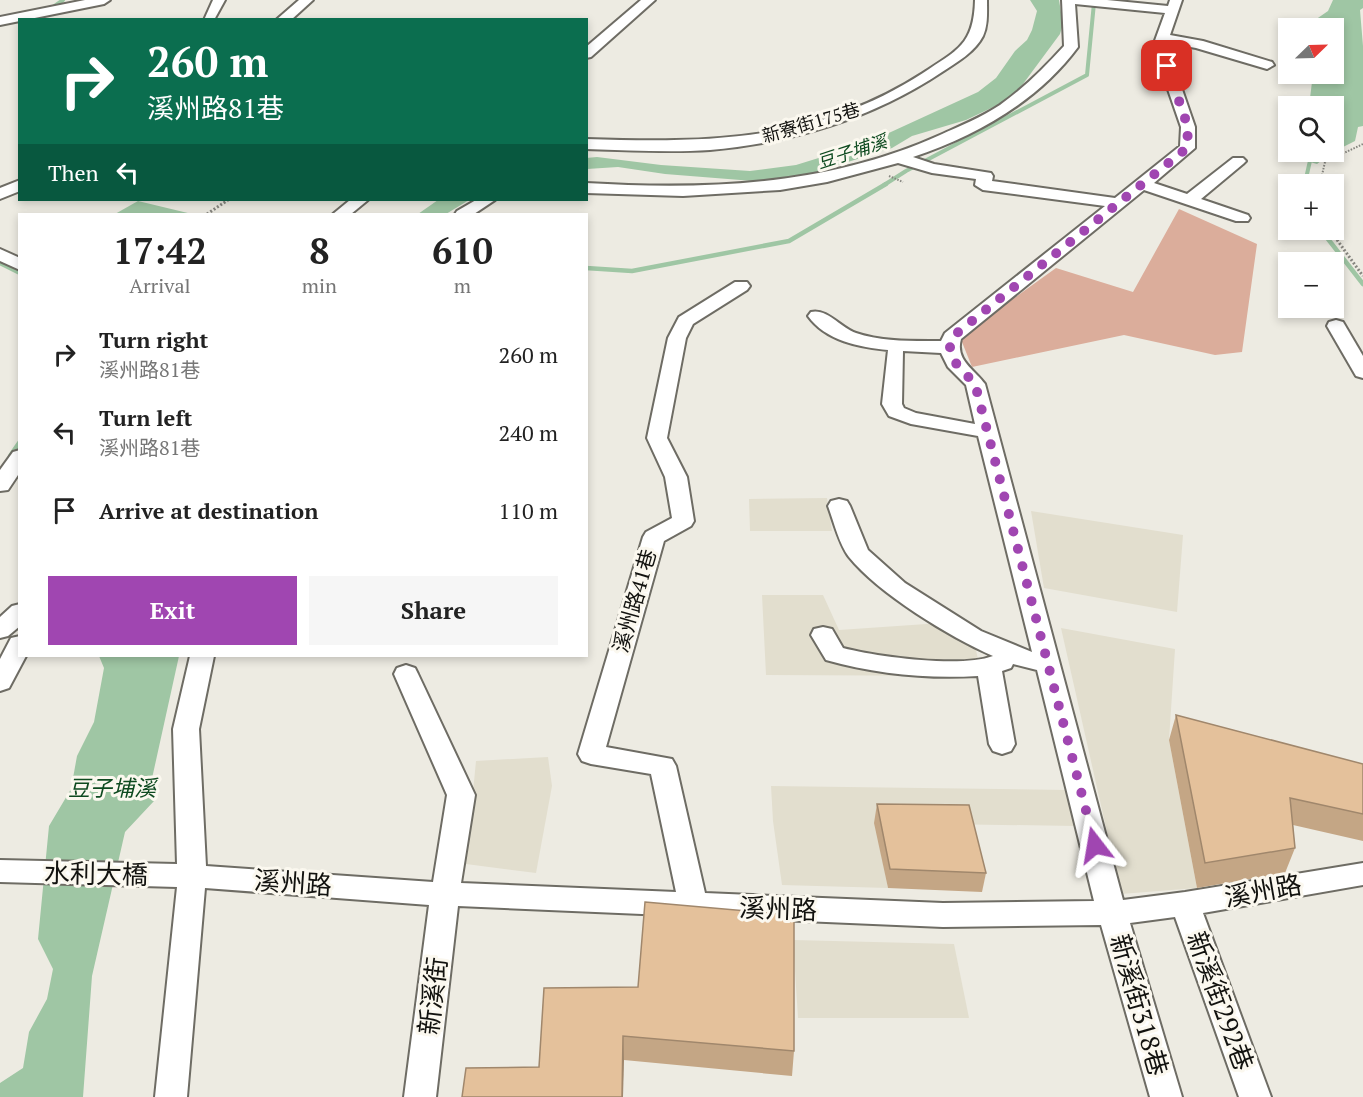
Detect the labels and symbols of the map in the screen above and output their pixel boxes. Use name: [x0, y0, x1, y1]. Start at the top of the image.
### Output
north arrow: [1278, 18, 1344, 84]
pin: [1141, 40, 1192, 91]
street label: 新寮街175巷: [759, 97, 862, 147]
water label: 豆子埔溪: [814, 128, 892, 174]
street label: 溪州路41巷: [606, 546, 662, 656]
water label: 豆子埔溪: [68, 773, 159, 802]
position arrow: [1063, 813, 1127, 877]
street label: 水利大橋: [44, 855, 148, 891]
street label: 溪州路: [253, 862, 333, 902]
street label: 溪州路: [1221, 866, 1304, 914]
street label: 溪州路: [738, 890, 818, 926]
street label: 新溪街292巷: [1180, 926, 1262, 1075]
street label: 新溪街318巷: [1104, 930, 1176, 1079]
street label: 新溪街: [410, 955, 454, 1037]

